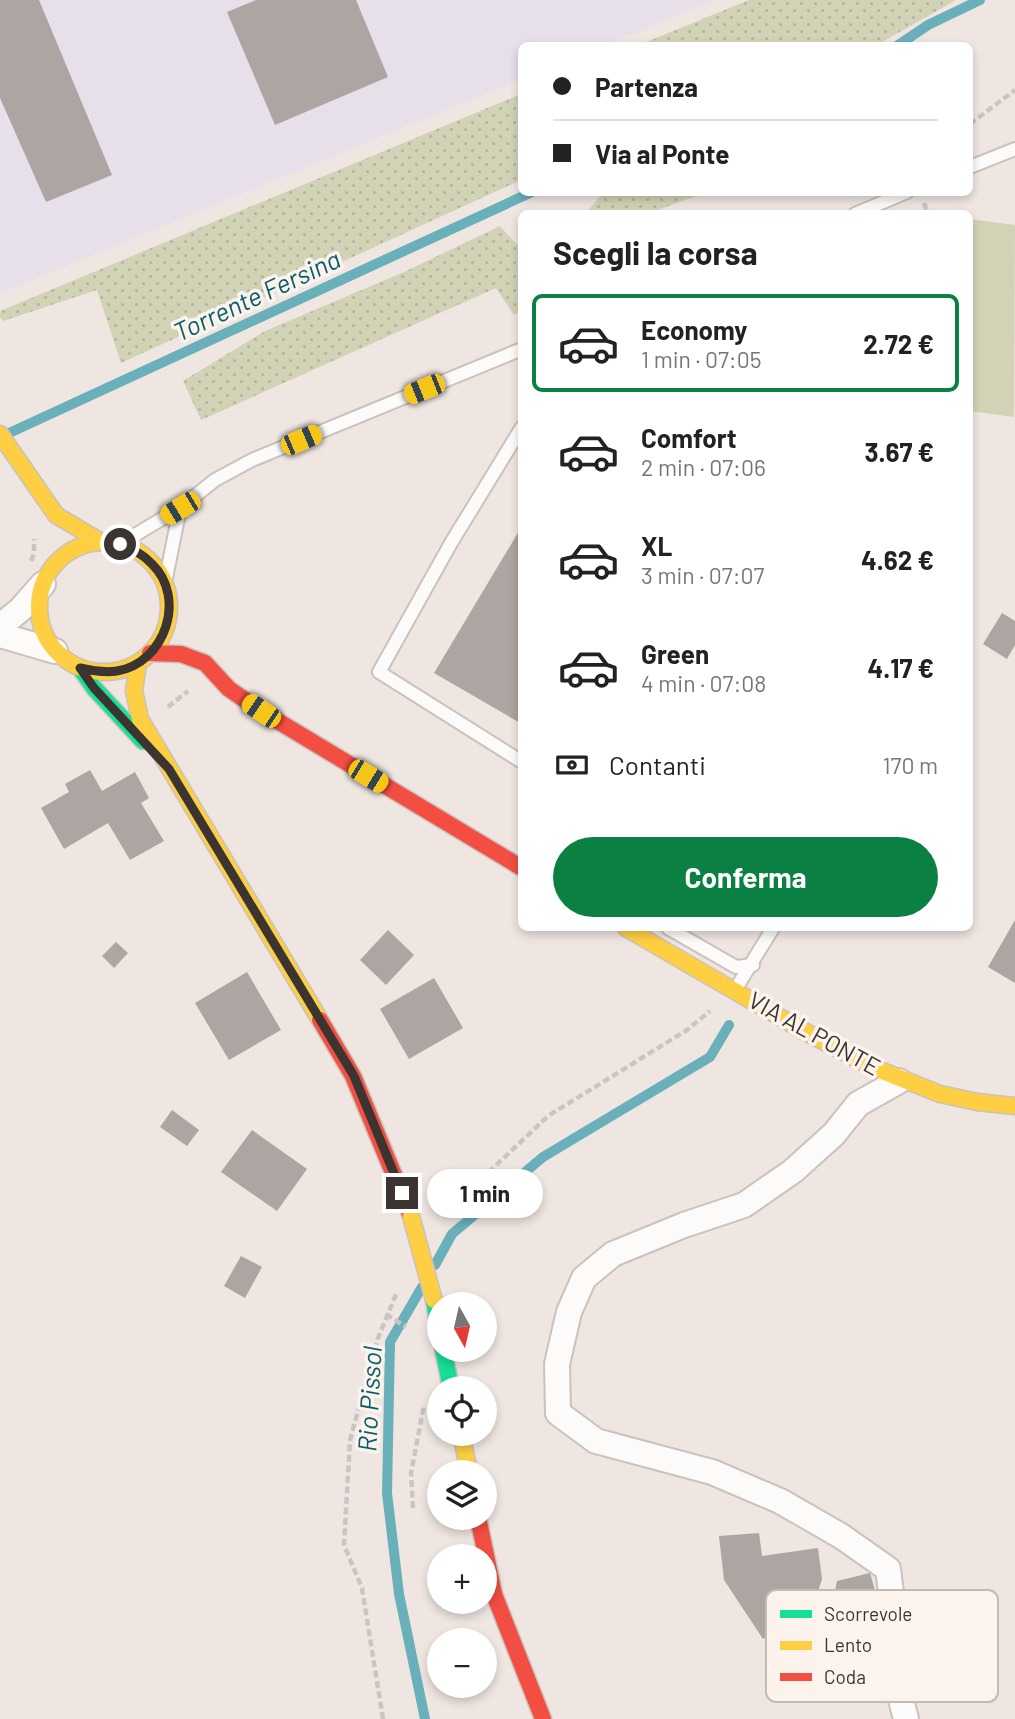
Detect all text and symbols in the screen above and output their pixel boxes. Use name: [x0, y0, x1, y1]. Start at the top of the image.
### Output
text: Partenza: [595, 71, 698, 102]
text: Via al Ponte: [595, 138, 729, 169]
text: Scegli la corsa: [553, 233, 758, 271]
water label: Torrente Fersina: [168, 242, 345, 347]
icon: car: [557, 312, 620, 375]
text: Economy: [641, 314, 747, 345]
text: 2.72 €: [863, 328, 934, 359]
text: 1 min · 07:05: [641, 345, 761, 373]
car: [401, 371, 448, 407]
icon: car: [557, 420, 620, 483]
car: [278, 422, 325, 458]
text: Comfort: [641, 422, 737, 453]
text: 3.67 €: [864, 436, 934, 467]
text: 2 min · 07:06: [641, 453, 766, 481]
car: [157, 488, 204, 528]
route start: [104, 528, 136, 560]
icon: car: [557, 528, 620, 591]
text: XL: [641, 530, 672, 561]
text: 4.62 €: [861, 544, 934, 575]
text: 3 min · 07:07: [641, 561, 764, 589]
icon: car: [557, 636, 620, 699]
text: Green: [641, 638, 709, 669]
text: 4.17 €: [867, 652, 934, 683]
text: 4 min · 07:08: [641, 669, 766, 697]
car: [238, 691, 285, 731]
icon: cash: [553, 746, 591, 784]
text: Contanti: [609, 749, 706, 780]
text: 170 m: [882, 751, 938, 779]
car: [345, 756, 392, 796]
button: Conferma: [553, 837, 938, 917]
street label: VIA AL PONTE: [744, 985, 886, 1081]
callout: 1 min: [426, 1168, 542, 1218]
route end: [386, 1177, 418, 1209]
text: 1 min: [460, 1179, 510, 1207]
north arrow: [427, 1292, 497, 1362]
map controls: [427, 1292, 497, 1698]
water label: Rio Pissol: [350, 1345, 387, 1452]
button: locate: [427, 1376, 497, 1446]
button: layers: [427, 1460, 497, 1530]
button: +: [427, 1544, 497, 1614]
legend: [766, 1590, 998, 1702]
text: Scorrevole: [824, 1602, 912, 1625]
button: −: [427, 1628, 497, 1698]
text: Lento: [824, 1633, 872, 1656]
text: Coda: [824, 1665, 866, 1688]

